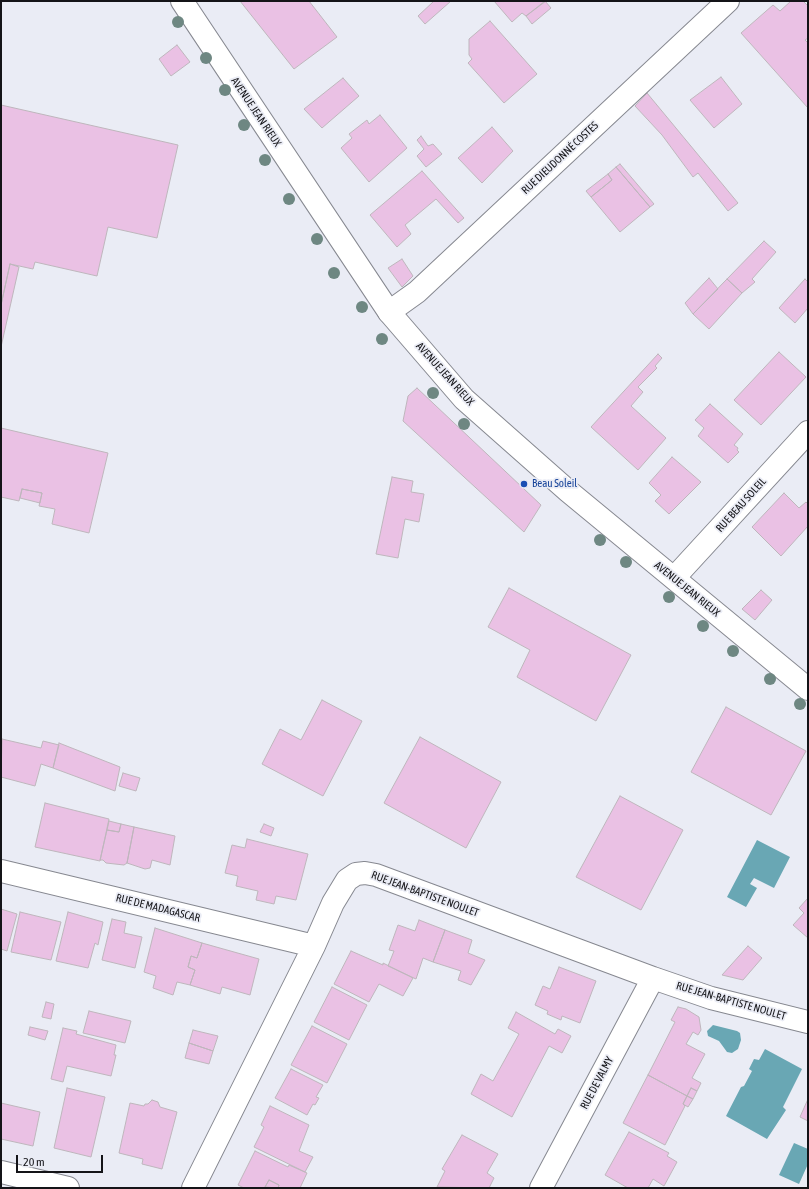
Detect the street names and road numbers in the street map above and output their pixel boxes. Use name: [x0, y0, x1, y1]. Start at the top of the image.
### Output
street label: AVENUE JEAN RIEUX: [228, 75, 284, 149]
street label: RUE DIEUDONNÉ COSTES: [519, 119, 601, 197]
street label: AVENUE JEAN RIEUX: [413, 340, 477, 408]
street label: RUE BEAU SOLEIL: [713, 475, 769, 535]
street label: AVENUE JEAN RIEUX: [652, 559, 722, 619]
street label: RUE JEAN-BAPTISTE NOULET: [369, 868, 481, 920]
street label: RUE DE MADAGASCAR: [114, 891, 202, 925]
street label: RUE JEAN-BAPTISTE NOULET: [675, 979, 787, 1023]
street label: RUE DE VALMY: [578, 1054, 616, 1112]

